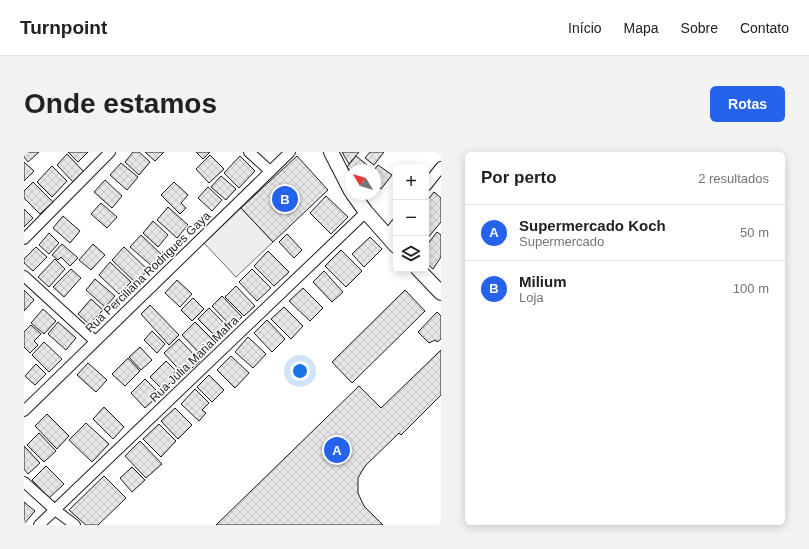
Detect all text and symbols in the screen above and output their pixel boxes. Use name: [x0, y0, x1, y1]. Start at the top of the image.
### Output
text: Turnpoint: [20, 17, 107, 38]
text: Início: [568, 20, 602, 36]
text: Mapa: [624, 20, 659, 36]
text: Sobre: [681, 20, 718, 36]
text: Contato: [740, 20, 789, 36]
button: Rotas: [710, 86, 785, 122]
text: Onde estamos: [24, 88, 217, 119]
north arrow: [345, 164, 381, 200]
map controls: [393, 164, 429, 272]
button: +: [393, 164, 429, 200]
text: Por perto: [481, 168, 557, 187]
text: 2 resultados: [698, 171, 769, 186]
pin: B: [272, 184, 298, 214]
button: −: [393, 200, 429, 236]
street label: Rua Perciliana Rodrigues Gaya: [83, 208, 214, 335]
text: Supermercado Koch: [519, 217, 666, 234]
text: A: [489, 225, 499, 240]
text: 50 m: [740, 225, 769, 240]
text: Supermercado: [519, 234, 604, 249]
button: layers: [393, 236, 429, 272]
text: Milium: [519, 273, 567, 290]
text: B: [489, 281, 499, 296]
text: 100 m: [733, 281, 769, 296]
text: Loja: [519, 290, 544, 305]
street label: Rua Júlia Maria Mafra: [147, 313, 241, 405]
your location: [290, 361, 310, 381]
pin: A: [324, 435, 350, 465]

